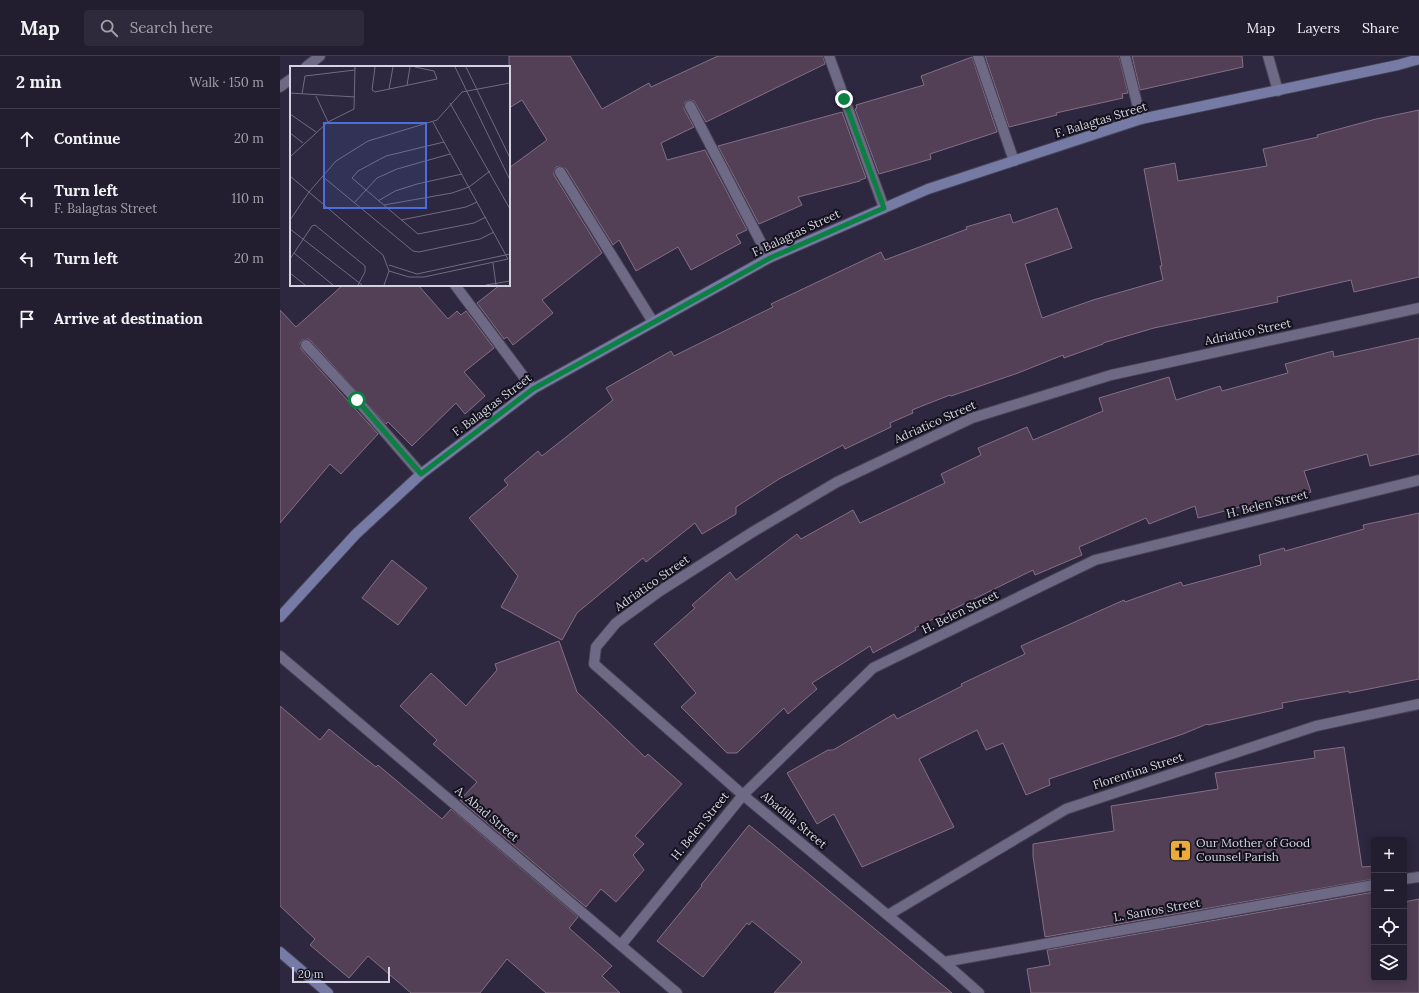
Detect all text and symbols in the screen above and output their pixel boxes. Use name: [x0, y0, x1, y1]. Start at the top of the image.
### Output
search box: [84, 10, 364, 46]
text: Map: [20, 16, 60, 40]
icon: search: [98, 17, 120, 39]
text: Search here: [130, 18, 213, 37]
text: Map: [1247, 19, 1275, 37]
text: Layers: [1297, 19, 1340, 37]
text: Share: [1362, 19, 1399, 37]
inset map: [290, 66, 510, 286]
text: 2 min: [16, 71, 62, 93]
text: Walk · 150 m: [189, 74, 264, 91]
route end: [835, 90, 853, 108]
street label: F. Balagtas Street: [1053, 98, 1149, 141]
icon: ahead: [16, 128, 38, 150]
text: Continue: [54, 129, 120, 148]
text: 20 m: [234, 130, 264, 147]
text: Turn left: [54, 181, 118, 200]
icon: left: [16, 188, 38, 210]
text: 110 m: [231, 190, 264, 207]
text: F. Balagtas Street: [54, 200, 157, 217]
street label: F. Balagtas Street: [749, 205, 842, 259]
icon: left: [16, 248, 38, 270]
text: Turn left: [54, 249, 118, 268]
text: 20 m: [234, 250, 264, 267]
icon: arrive: [16, 308, 38, 330]
text: Arrive at destination: [54, 309, 203, 328]
street label: Adriatico Street: [1202, 315, 1293, 348]
street label: F. Balagtas Street: [449, 370, 535, 439]
route start: [348, 391, 366, 409]
street label: Adriatico Street: [891, 397, 978, 447]
street label: H. Belen Street: [1224, 486, 1310, 521]
street label: Adriatico Street: [611, 551, 692, 615]
street label: H. Belen Street: [919, 586, 1001, 637]
street label: Florentina Street: [1091, 749, 1185, 792]
street label: A. Abad Street: [452, 782, 523, 845]
street label: Abadilla Street: [758, 787, 830, 852]
street label: H. Belen Street: [667, 788, 732, 863]
place label: Our Mother of Good Counsel Parish: [1196, 835, 1310, 864]
church icon: Our Mother of Good Counsel Parish: [1167, 837, 1193, 863]
map controls: [1371, 837, 1407, 981]
button: +: [1371, 837, 1407, 873]
button: −: [1371, 873, 1407, 909]
street label: L. Santos Street: [1112, 894, 1202, 925]
button: locate: [1371, 909, 1407, 945]
button: layers: [1371, 945, 1407, 981]
scale bar: [292, 965, 390, 984]
text: 20 m: [298, 967, 323, 981]

